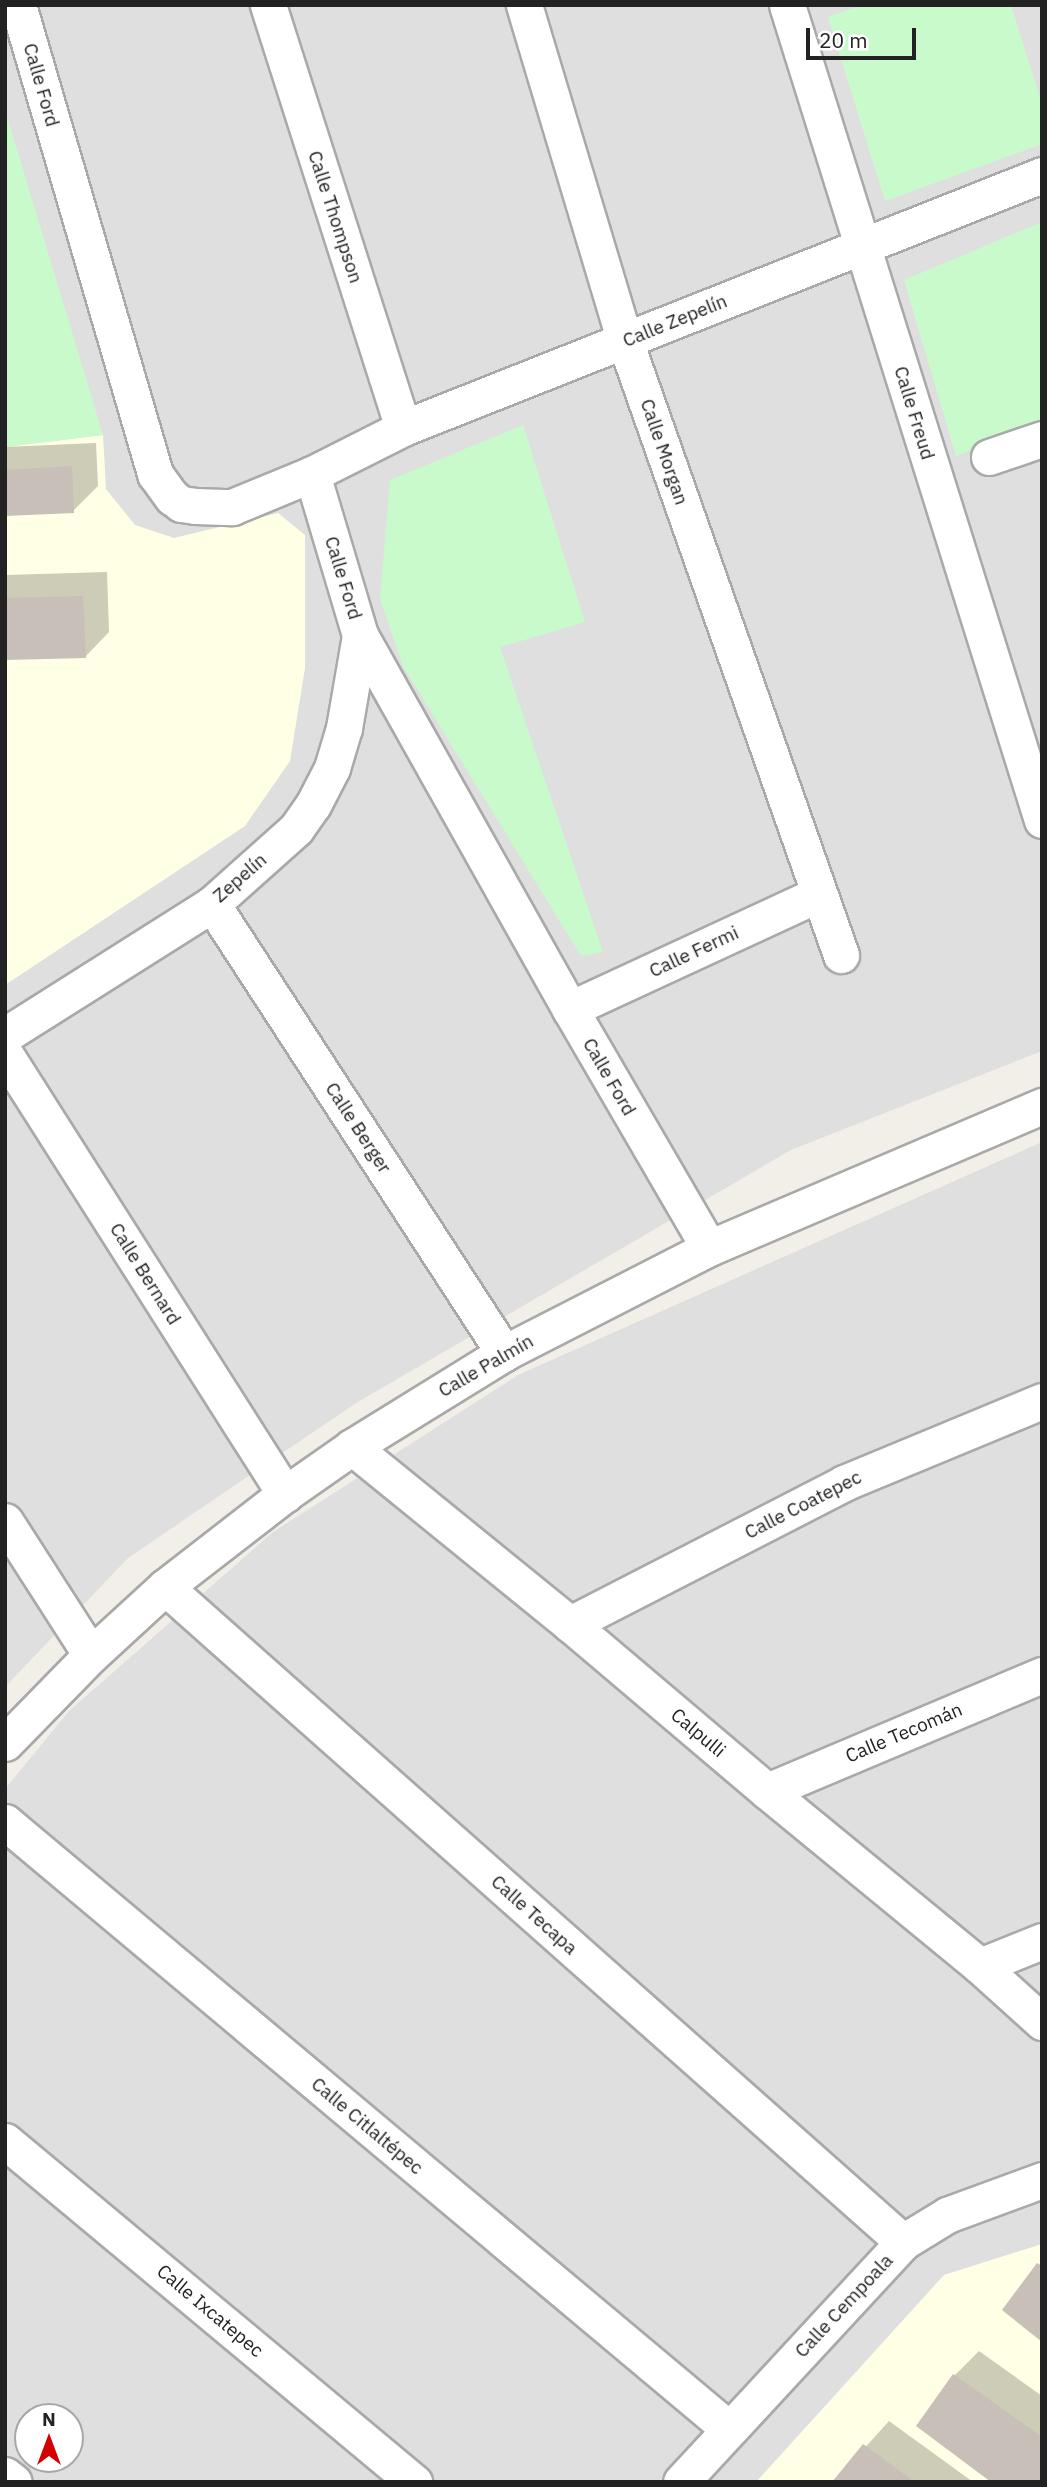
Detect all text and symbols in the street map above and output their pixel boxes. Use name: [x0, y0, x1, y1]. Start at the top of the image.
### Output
scale bar: [809, 14, 919, 58]
text: 20 m: [819, 26, 868, 54]
street label: Calle Ford: [18, 41, 64, 129]
street label: Calle Thompson: [303, 148, 367, 286]
street label: Calle Zepelín: [619, 290, 731, 352]
street label: Calle Freud: [889, 364, 939, 462]
street label: Calle Morgan: [635, 396, 693, 508]
street label: Calle Ford: [320, 534, 366, 622]
street label: Zepelín: [209, 849, 271, 907]
street label: Calle Fermi: [646, 921, 742, 983]
street label: Calle Ford: [578, 1034, 640, 1120]
street label: Calle Berger: [320, 1078, 396, 1178]
street label: Calle Bernard: [105, 1219, 185, 1329]
street label: Calle Palmín: [434, 1330, 538, 1402]
street label: Calle Coatepec: [741, 1466, 865, 1544]
street label: Calle Tecomán: [842, 1698, 966, 1768]
street label: Calpulli: [666, 1704, 730, 1762]
street label: Calle Tecapa: [486, 1870, 582, 1960]
street label: Calle Citlaltépec: [307, 2073, 427, 2179]
street label: Calle Cempoala: [790, 2250, 898, 2362]
street label: Calle Ixcatepec: [152, 2260, 268, 2362]
north arrow: [14, 2403, 84, 2473]
text: N: [42, 2407, 56, 2431]

